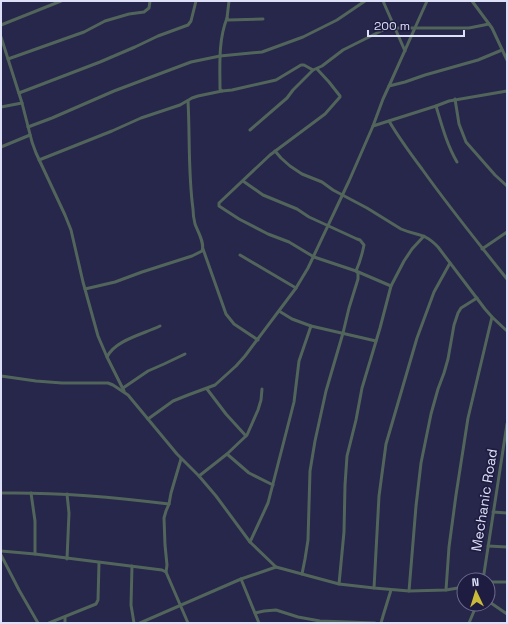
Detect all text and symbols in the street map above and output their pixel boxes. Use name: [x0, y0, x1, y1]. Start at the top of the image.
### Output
scale bar: [368, 12, 464, 38]
text: 200 m: [374, 18, 410, 34]
street label: Mechanic Road: [467, 447, 501, 553]
north arrow: [456, 572, 496, 612]
text: N: [471, 575, 479, 589]

